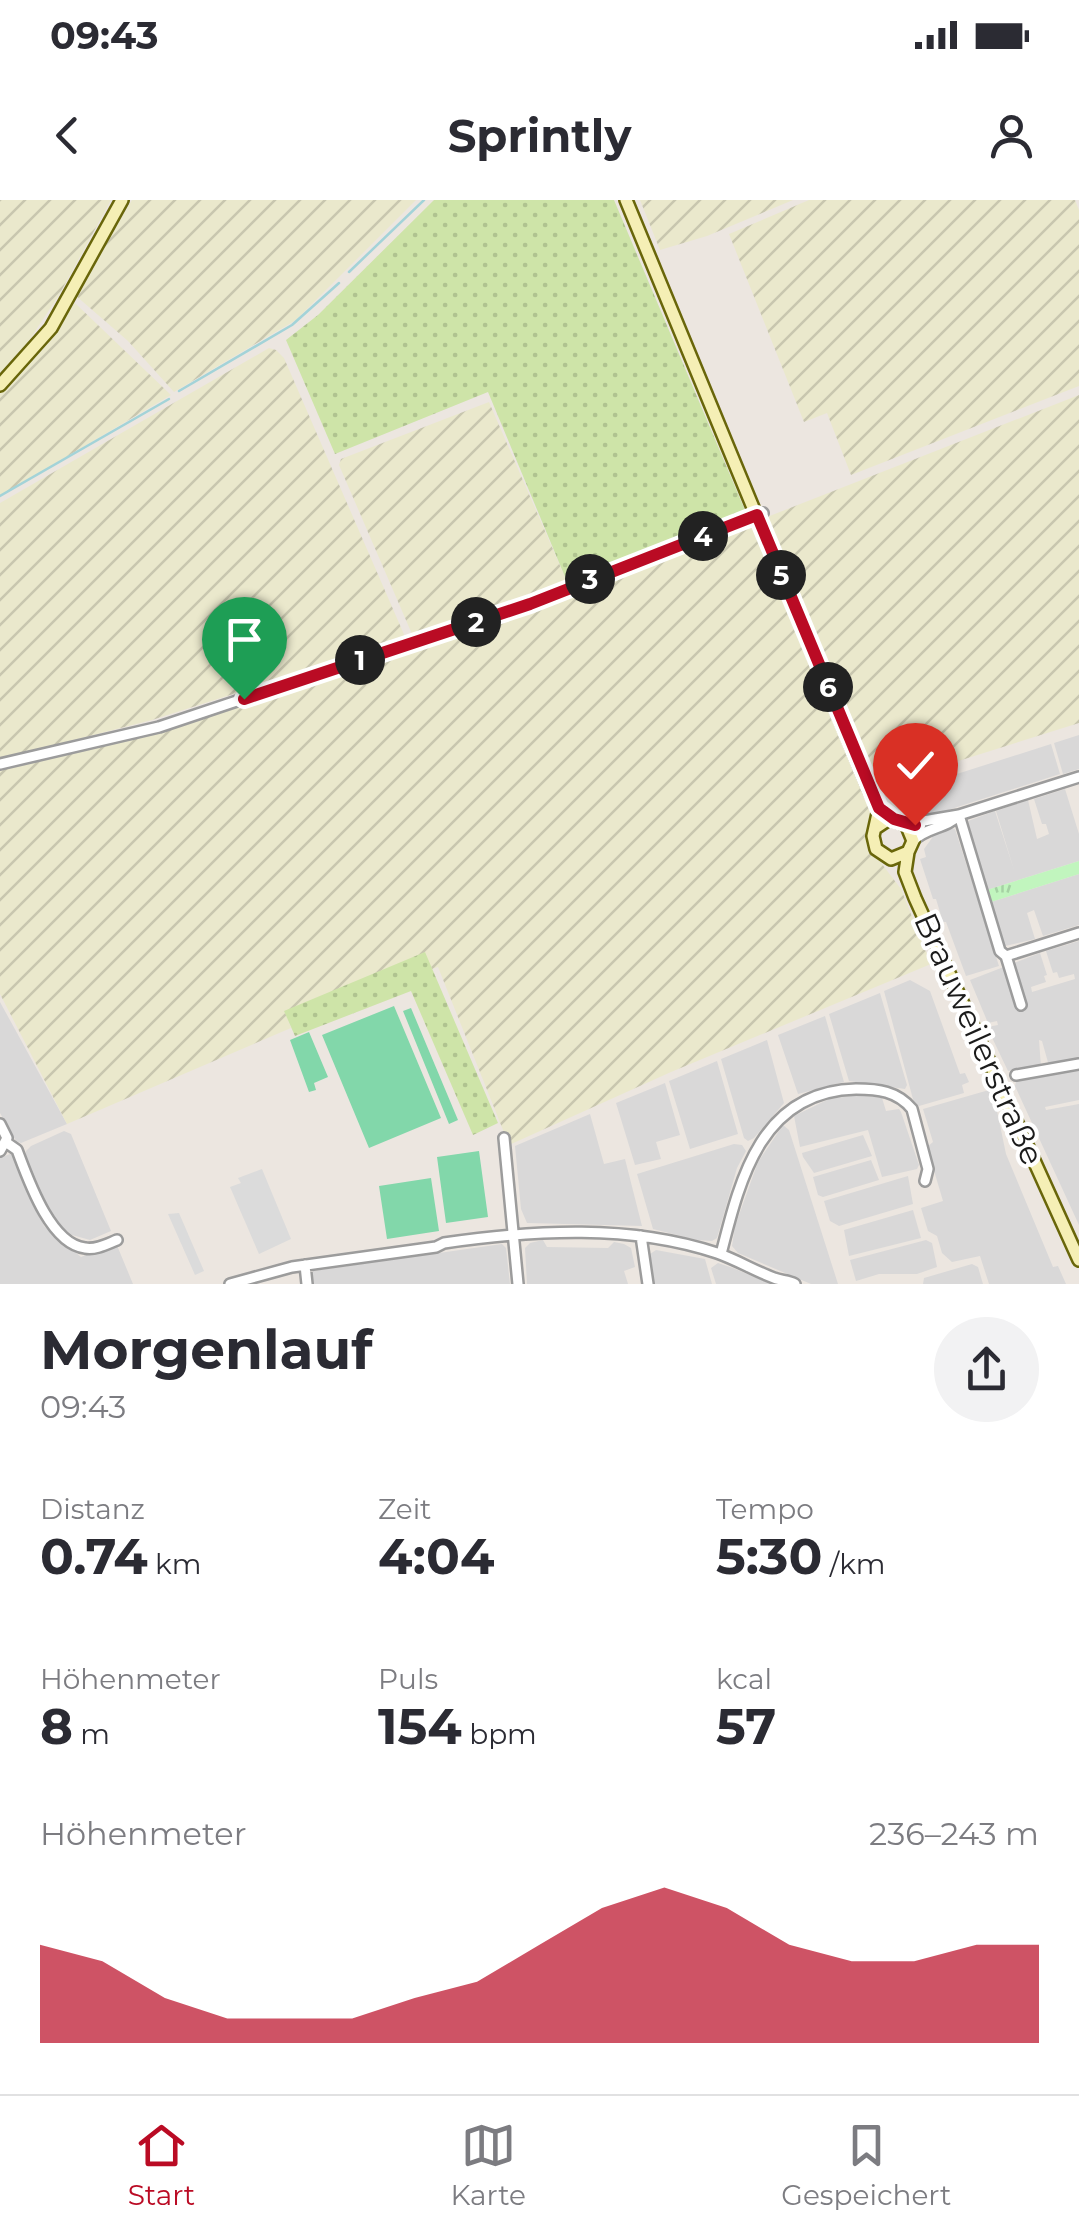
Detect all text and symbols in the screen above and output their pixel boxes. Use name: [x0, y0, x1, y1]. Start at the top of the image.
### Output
text: 09:43: [50, 12, 158, 59]
icon: back: [40, 108, 95, 163]
text: Sprintly: [448, 108, 631, 163]
icon: person: [984, 108, 1039, 163]
pin: 4: [678, 511, 728, 561]
text: 4: [693, 519, 713, 553]
pin: 5: [756, 550, 806, 600]
pin: 3: [565, 554, 615, 604]
text: 5: [773, 558, 789, 592]
text: 3: [582, 562, 598, 596]
pin: [202, 597, 287, 700]
pin: 2: [451, 597, 501, 647]
text: 2: [468, 605, 484, 639]
icon: arrive: [217, 612, 272, 667]
pin: 1: [335, 635, 385, 685]
text: 1: [355, 643, 365, 677]
pin: 6: [803, 662, 853, 712]
text: 6: [819, 670, 837, 704]
pin: [873, 723, 958, 826]
icon: check: [888, 738, 943, 793]
street label: Brauweilerstraße: [906, 907, 1053, 1171]
text: Morgenlauf: [40, 1316, 373, 1383]
button: share: [934, 1317, 1039, 1422]
text: 09:43: [40, 1387, 126, 1426]
text: Distanz: [40, 1492, 145, 1526]
text: Zeit: [378, 1492, 431, 1526]
text: Tempo: [716, 1492, 814, 1526]
text: 0.74: [40, 1526, 148, 1587]
text: 4:04: [378, 1526, 494, 1587]
text: 5:30: [716, 1526, 822, 1587]
text: km: [148, 1547, 201, 1581]
text: /km: [822, 1547, 886, 1581]
text: Höhenmeter: [40, 1662, 221, 1696]
text: Puls: [378, 1662, 438, 1696]
text: kcal: [716, 1662, 772, 1696]
text: 8: [40, 1696, 73, 1757]
text: 154: [378, 1696, 462, 1757]
text: 57: [716, 1696, 776, 1757]
text: m: [73, 1717, 110, 1751]
text: bpm: [462, 1717, 537, 1751]
text: Höhenmeter: [40, 1814, 247, 1853]
text: 236–243 m: [869, 1814, 1039, 1853]
tab: Start: [128, 2118, 195, 2212]
tab: Karte: [451, 2118, 526, 2212]
tab: Gespeichert: [781, 2118, 951, 2212]

